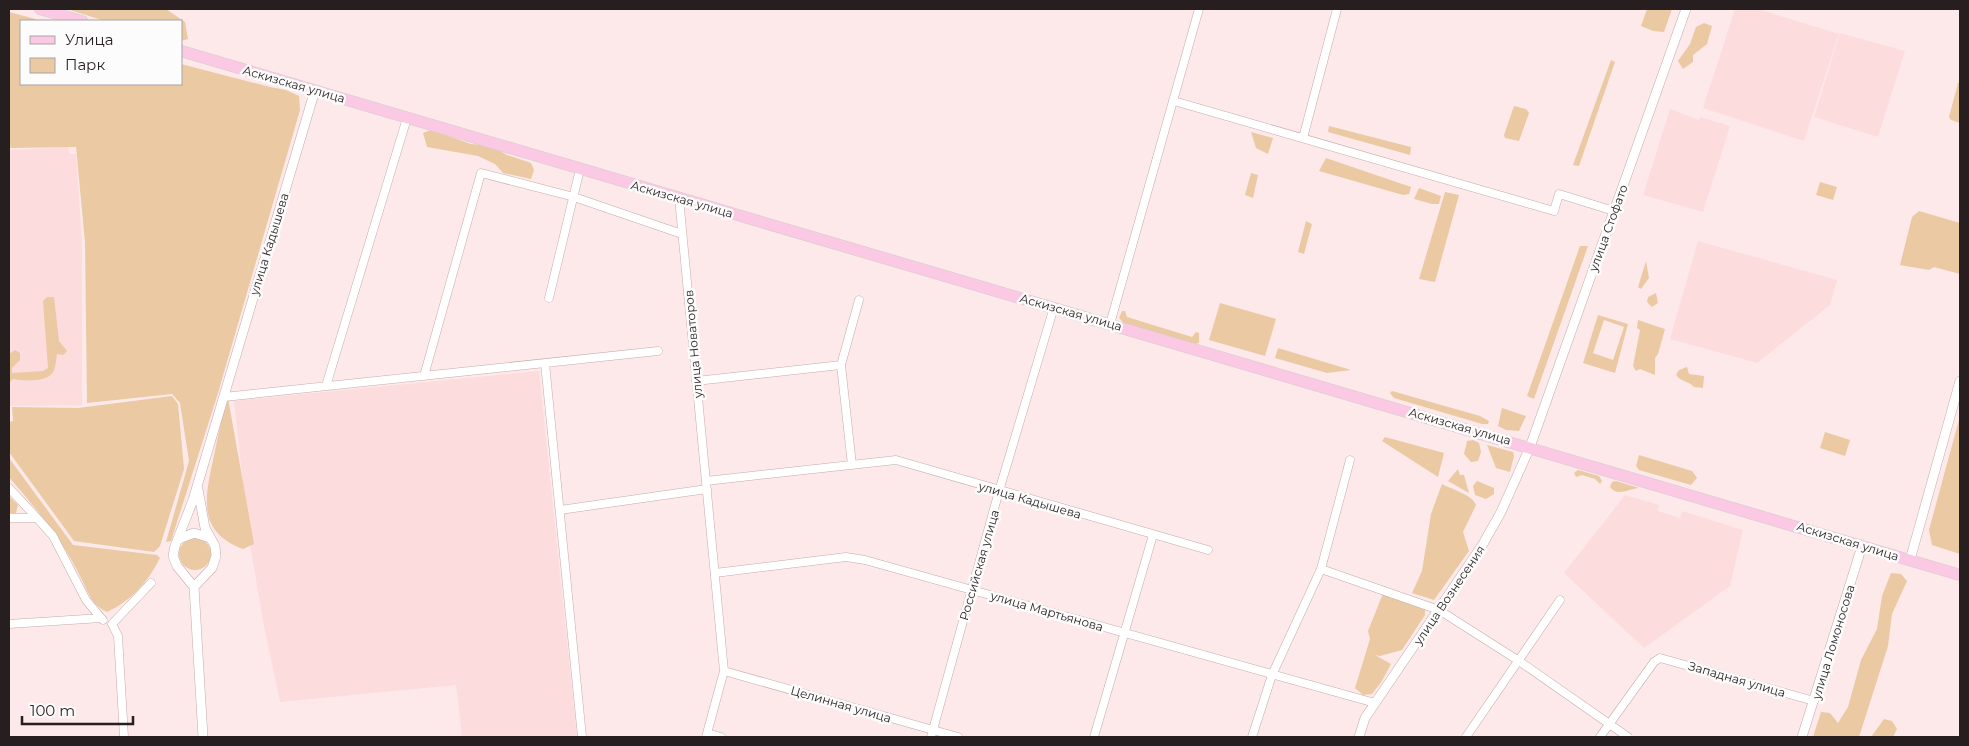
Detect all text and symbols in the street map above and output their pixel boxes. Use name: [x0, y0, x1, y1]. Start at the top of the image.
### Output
legend: [20, 20, 182, 85]
text: Улица: [65, 30, 113, 49]
text: Парк: [65, 55, 105, 74]
street label: Аскизская улица: [241, 62, 347, 106]
street label: Аскизская улица: [629, 177, 735, 221]
street label: улица Стофато: [1585, 182, 1631, 274]
street label: улица Кадышева: [246, 191, 292, 298]
street label: улица Новаторов: [681, 289, 705, 400]
street label: Аскизская улица: [1018, 290, 1124, 334]
street label: Аскизская улица: [1407, 404, 1513, 448]
street label: улица Кадышева: [976, 478, 1083, 522]
street label: Российская улица: [956, 508, 1002, 622]
street label: Аскизская улица: [1795, 518, 1901, 564]
street label: улица Вознесения: [1410, 542, 1488, 648]
street label: улица Ломоносова: [1808, 583, 1858, 702]
street label: улица Мартьянова: [988, 587, 1105, 634]
street label: Западная улица: [1687, 658, 1787, 700]
street label: Целинная улица: [789, 682, 893, 726]
scale bar: [22, 694, 134, 726]
text: 100 m: [30, 701, 75, 720]

